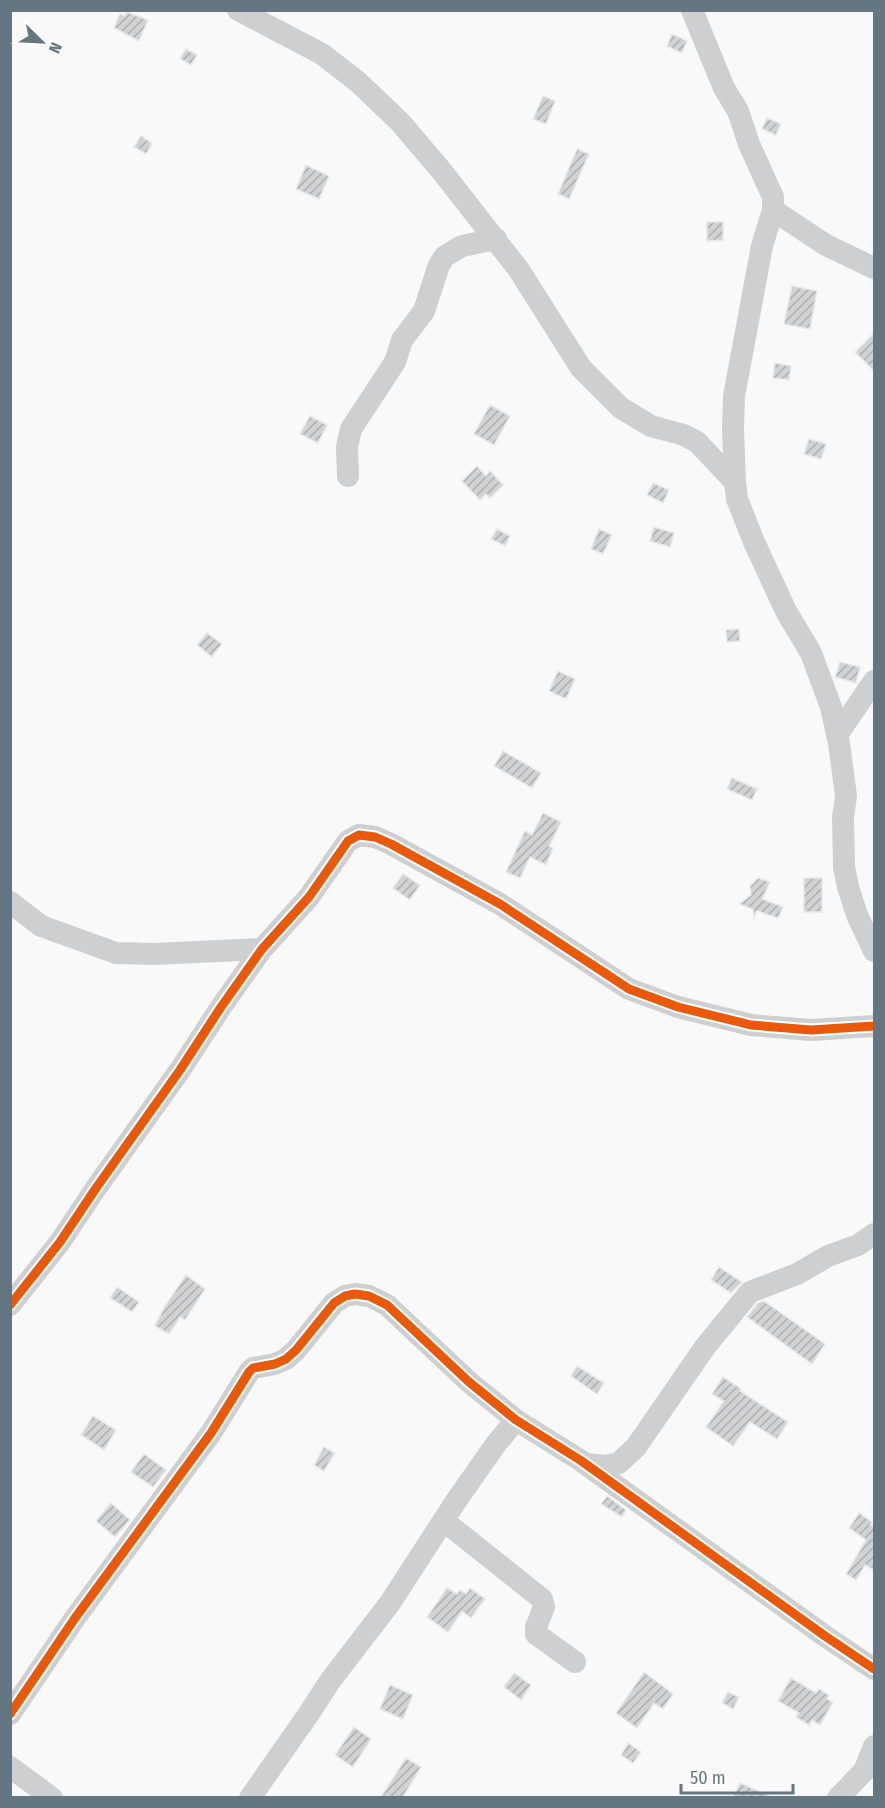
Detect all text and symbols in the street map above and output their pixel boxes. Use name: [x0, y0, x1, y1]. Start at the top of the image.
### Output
north arrow: [12, 12, 72, 72]
text: N: [45, 40, 66, 56]
scale bar: [681, 1757, 794, 1795]
text: 50 m: [690, 1767, 726, 1789]

